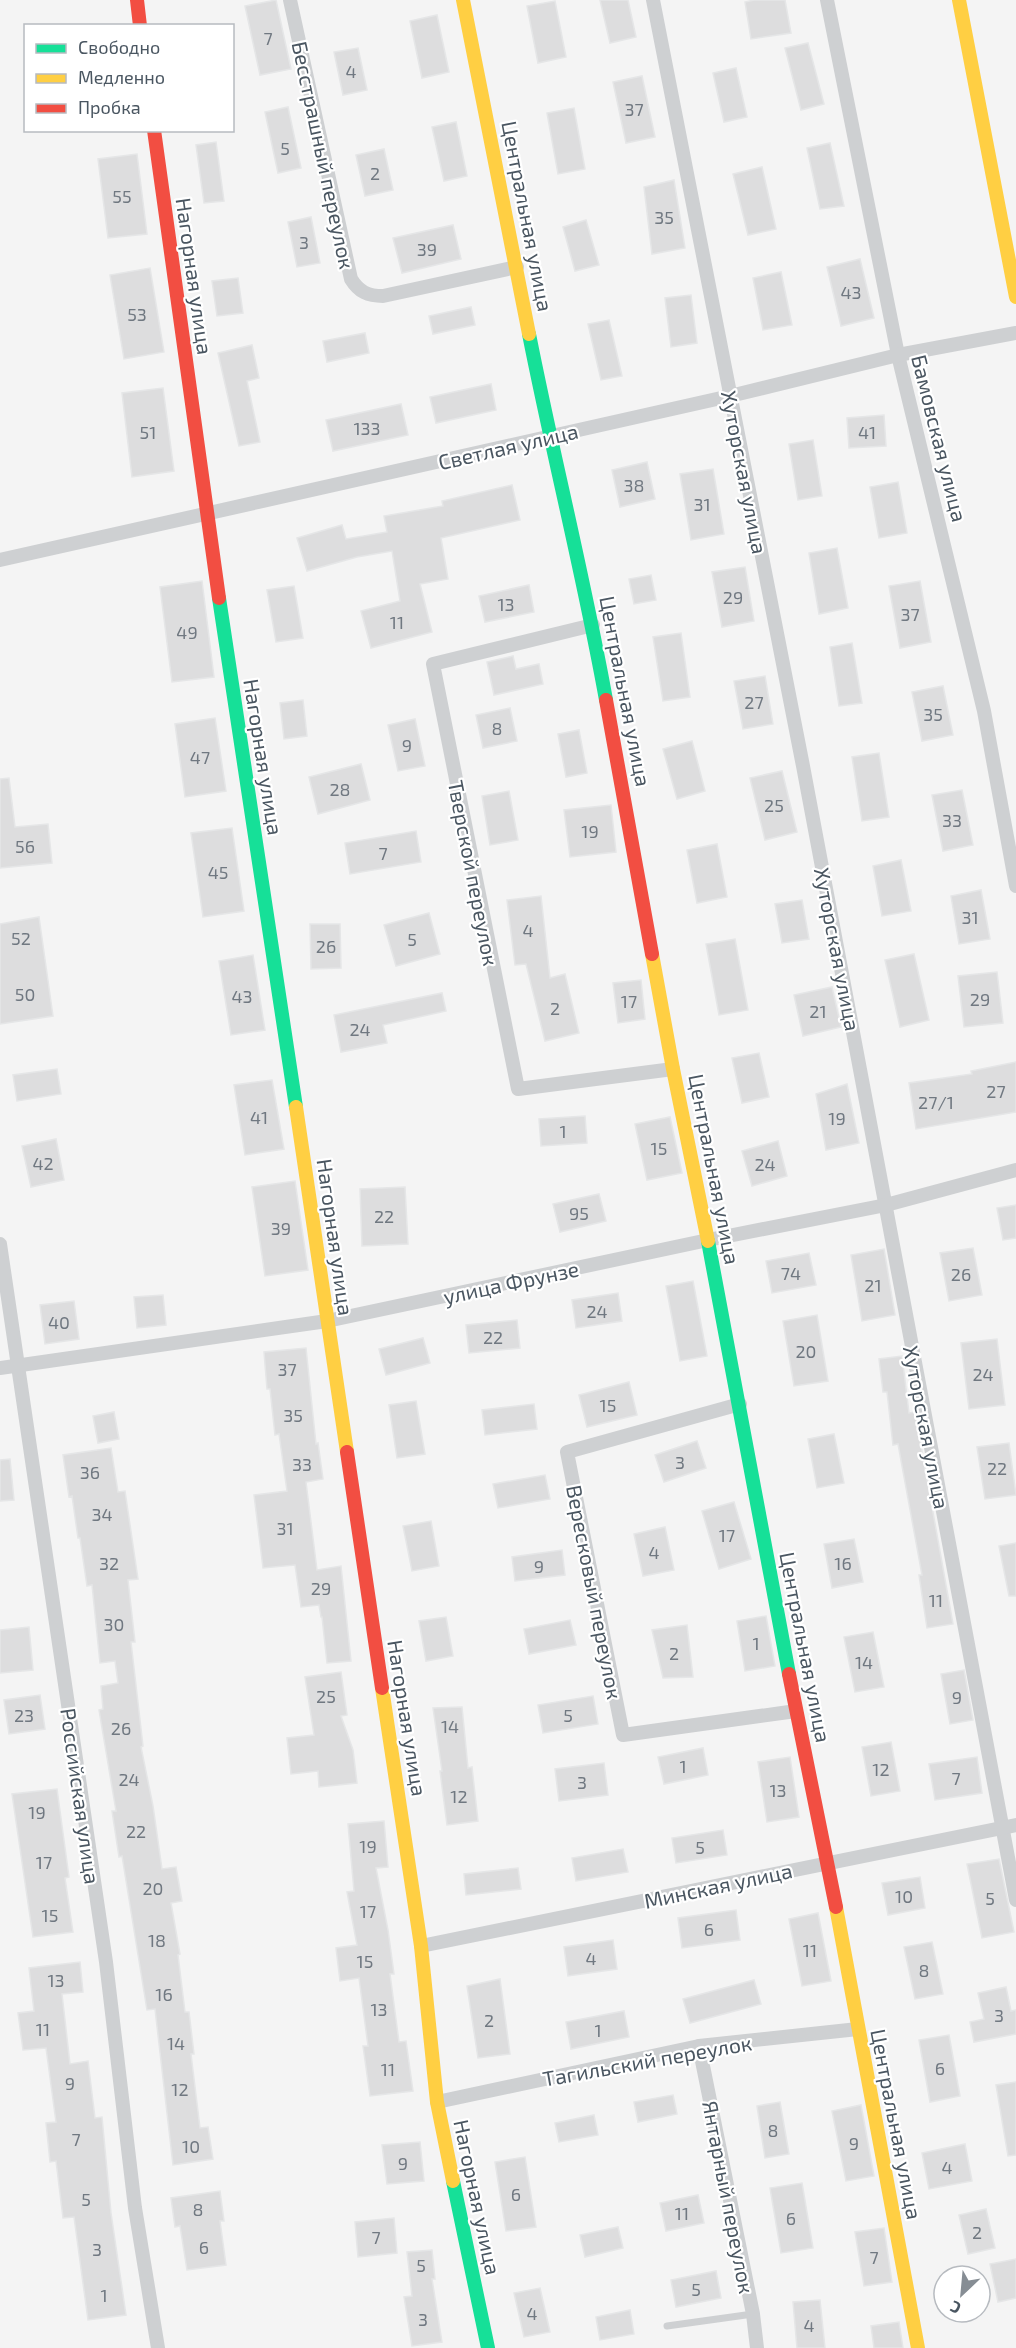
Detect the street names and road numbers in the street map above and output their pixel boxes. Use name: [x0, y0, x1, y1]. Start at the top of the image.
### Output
street label: Бесстрашный переулок: [287, 39, 360, 271]
street label: Центральная улица: [496, 119, 559, 313]
street label: Нагорная улица: [171, 196, 218, 356]
street label: Бамовская улица: [906, 352, 973, 524]
street label: Хуторская улица: [716, 388, 773, 556]
street label: Светлая улица: [436, 418, 581, 475]
street label: Центральная улица: [594, 594, 657, 788]
street label: Нагорная улица: [238, 677, 289, 837]
street label: Тверской переулок: [443, 778, 504, 968]
street label: Хуторская улица: [809, 865, 866, 1033]
street label: Центральная улица: [683, 1072, 746, 1266]
street label: Нагорная улица: [312, 1157, 359, 1317]
street label: улица Фрунзе: [441, 1255, 581, 1310]
street label: Хуторская улица: [898, 1343, 955, 1511]
street label: Вересковый переулок: [561, 1483, 628, 1701]
street label: Центральная улица: [774, 1550, 837, 1744]
street label: Нагорная улица: [382, 1638, 433, 1798]
street label: Российская улица: [55, 1706, 106, 1886]
street label: Минская улица: [642, 1857, 795, 1914]
street label: Центральная улица: [865, 2027, 928, 2221]
street label: Тагильский переулок: [541, 2029, 754, 2092]
street label: Янтарный переулок: [697, 2098, 760, 2296]
street label: Нагорная улица: [448, 2117, 507, 2277]

